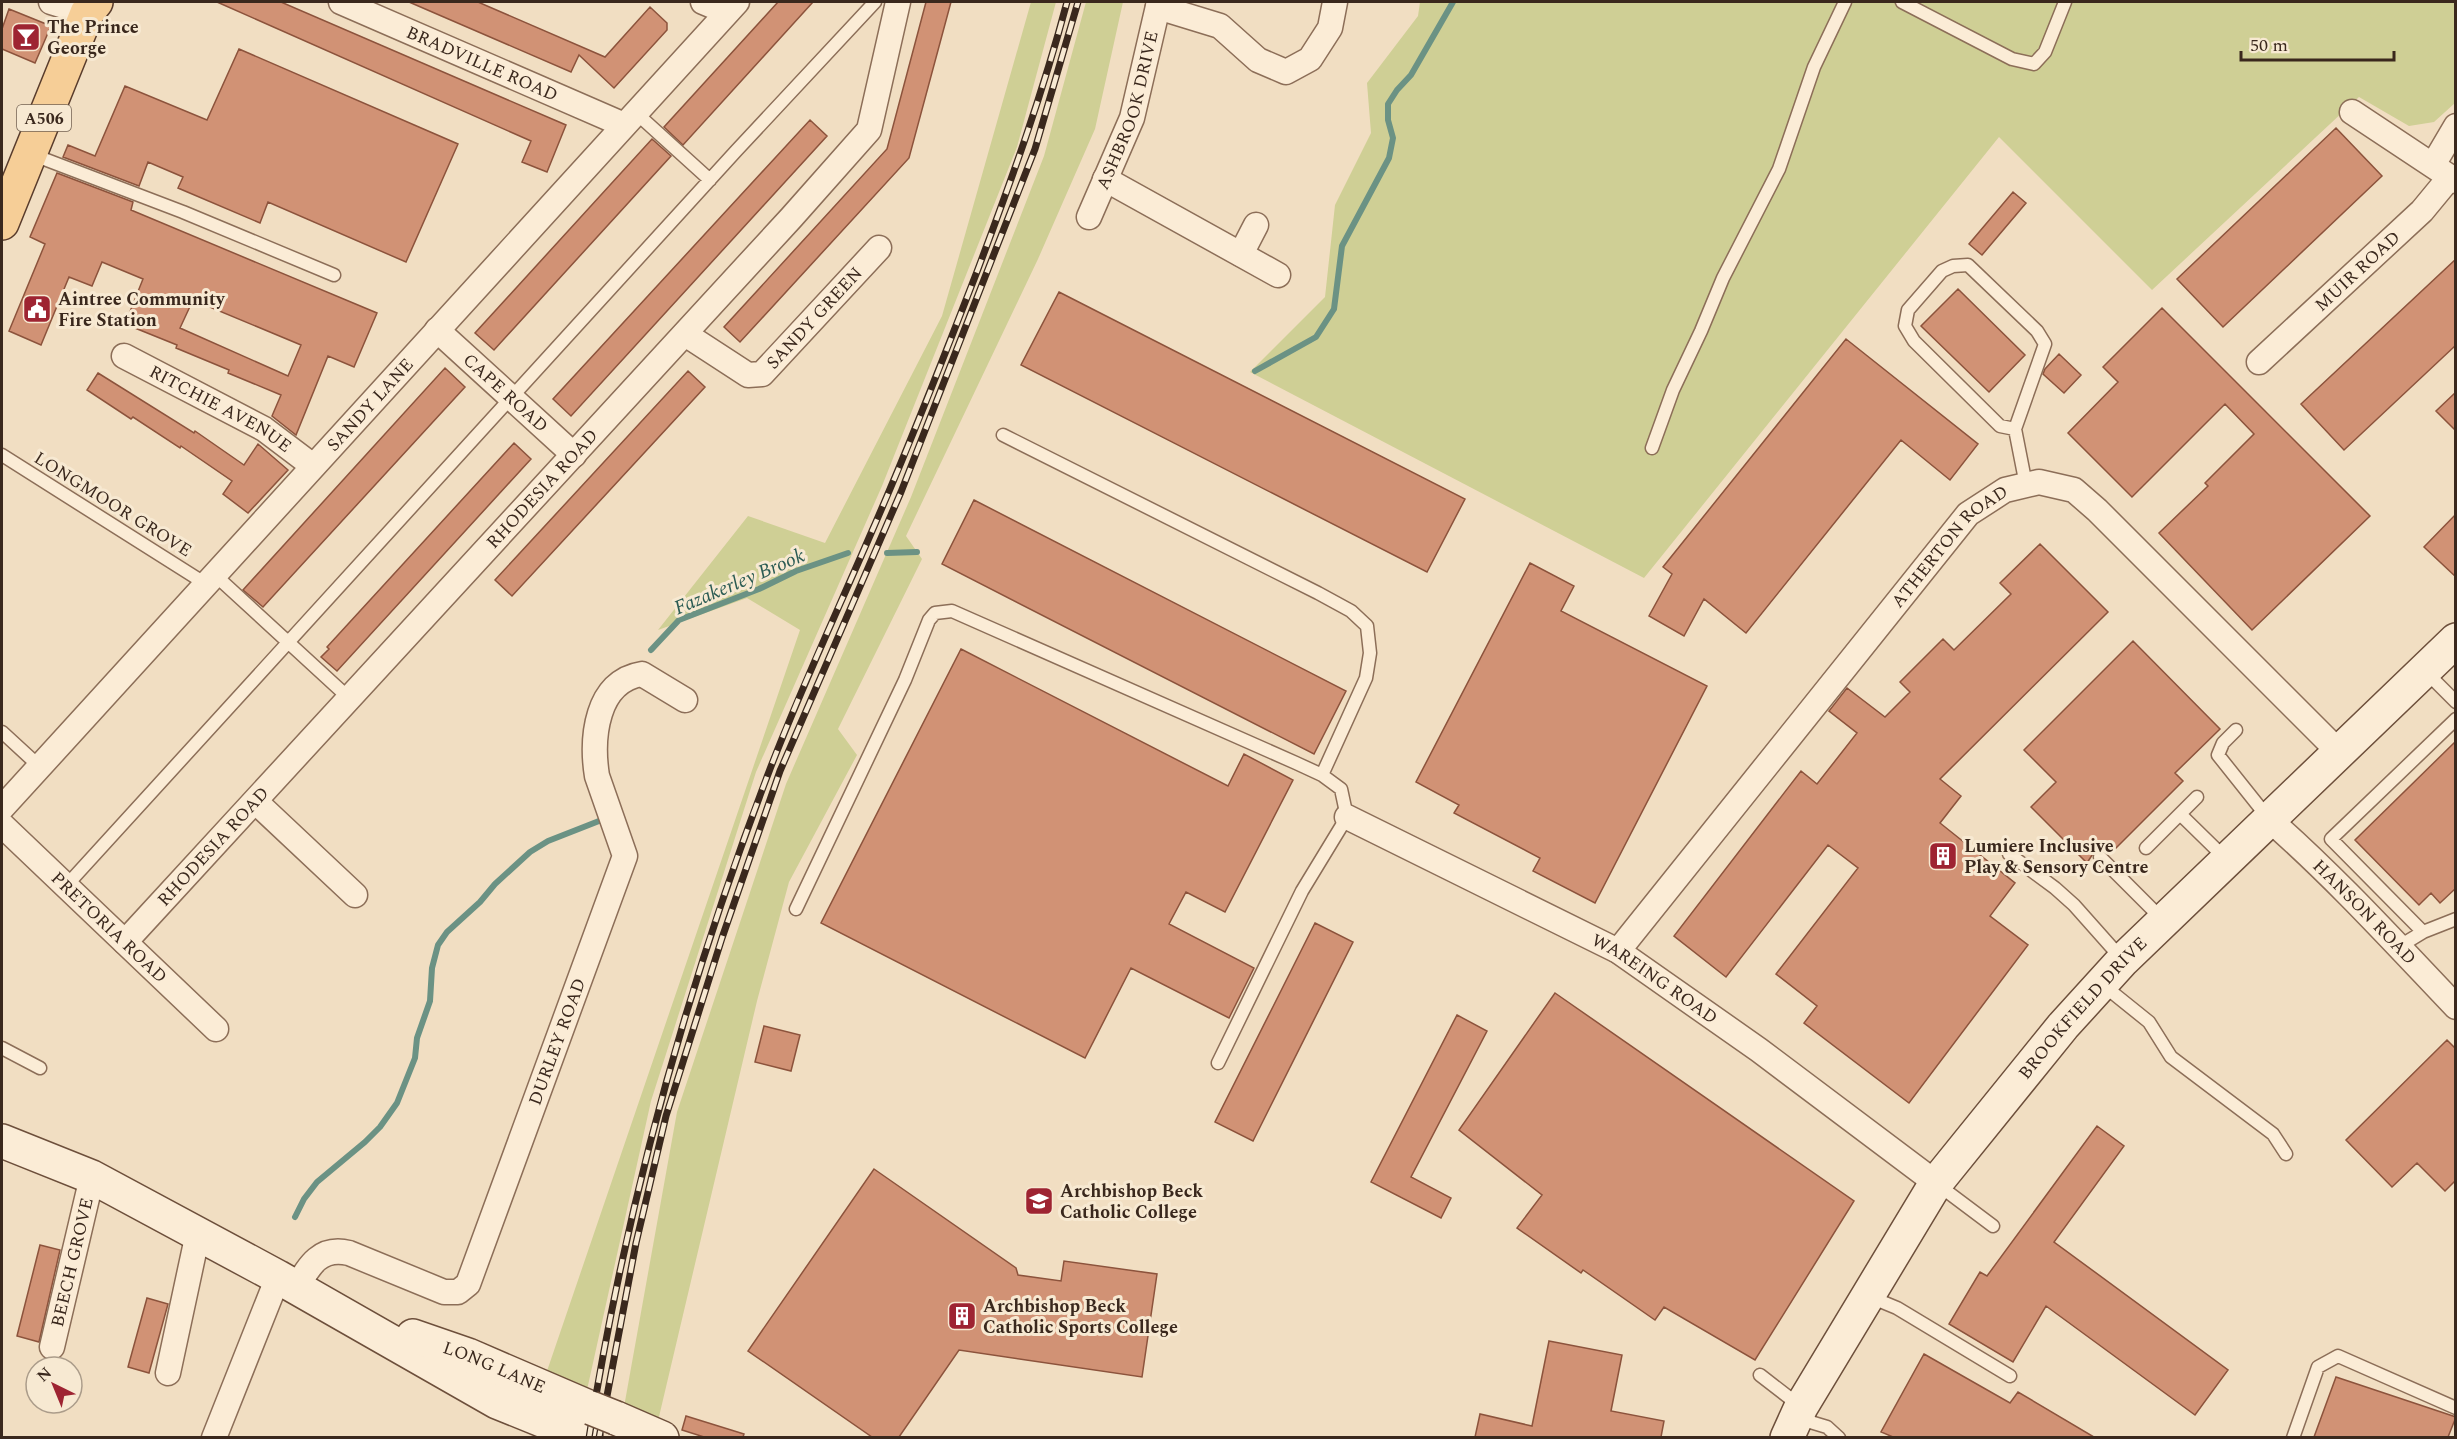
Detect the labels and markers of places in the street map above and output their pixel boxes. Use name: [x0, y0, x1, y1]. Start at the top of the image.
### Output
place label: The Prince George: [47, 14, 139, 62]
bar icon: The Prince George: [10, 21, 42, 53]
place label: Aintree Community Fire Station: [58, 286, 226, 334]
public building icon: Aintree Community Fire Station: [21, 293, 53, 325]
place label: Lumiere Inclusive Play & Sensory Centre: [1964, 833, 2149, 881]
building icon: Lumiere Inclusive Play & Sensory Centre: [1927, 840, 1959, 872]
place label: Archbishop Beck Catholic College: [1060, 1178, 1203, 1226]
school or university icon: Archbishop Beck Catholic College: [1023, 1185, 1055, 1217]
place label: Archbishop Beck Catholic Sports College: [983, 1293, 1178, 1341]
building icon: Archbishop Beck Catholic Sports College: [946, 1300, 978, 1332]

